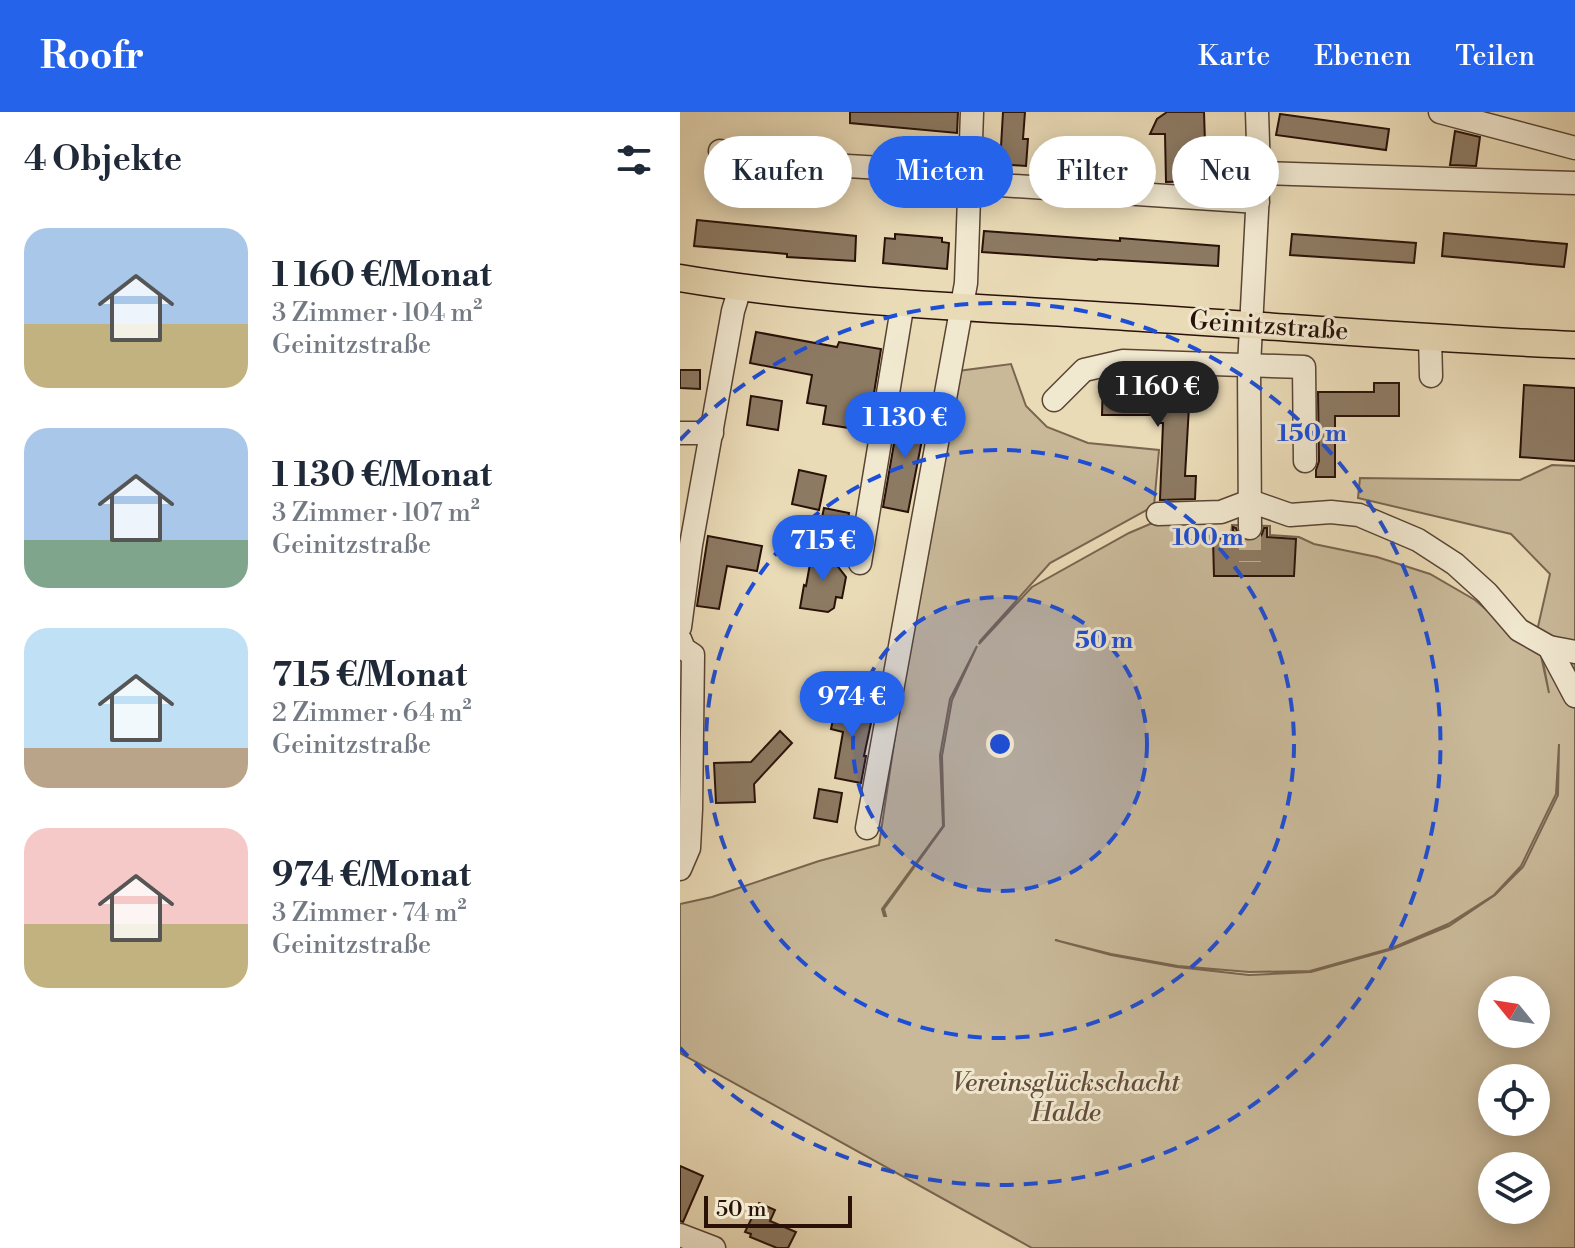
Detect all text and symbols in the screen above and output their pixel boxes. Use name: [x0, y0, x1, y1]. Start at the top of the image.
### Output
text: Roofr: [40, 33, 144, 80]
text: Karte: [1198, 39, 1270, 74]
text: Ebenen: [1314, 39, 1411, 74]
text: Teilen: [1455, 39, 1535, 74]
chip: Kaufen: [704, 136, 852, 208]
chip: Mieten: [868, 136, 1013, 208]
chip: Filter: [1029, 136, 1156, 208]
chip: Neu: [1172, 136, 1279, 208]
icon: filters: [612, 138, 656, 182]
text: 4 Objekte: [24, 139, 182, 181]
text: 1 160 €/Monat: [272, 255, 492, 297]
icon: home: [88, 260, 184, 356]
text: 3 Zimmer · 104 m²: [272, 297, 482, 329]
street label: Geinitzstraße: [1189, 304, 1349, 348]
text: Geinitzstraße: [272, 329, 431, 361]
pin: 1 160 €: [1084, 361, 1232, 429]
text: 1 160 €: [1116, 371, 1200, 403]
pin: 1 130 €: [831, 392, 979, 460]
text: 1 130 €: [863, 402, 947, 434]
text: 150 m: [1277, 419, 1347, 449]
text: 1 130 €/Monat: [272, 455, 492, 497]
icon: home: [88, 460, 184, 556]
text: 3 Zimmer · 107 m²: [272, 497, 480, 529]
pin: 715 €: [767, 515, 879, 583]
text: 100 m: [1172, 523, 1244, 553]
text: 715 €: [790, 525, 856, 557]
text: Geinitzstraße: [272, 529, 431, 561]
text: 50 m: [1075, 626, 1133, 656]
text: 715 €/Monat: [272, 655, 467, 697]
icon: home: [88, 660, 184, 756]
pin: 974 €: [796, 671, 908, 739]
text: 974 €: [818, 681, 886, 713]
text: 2 Zimmer · 64 m²: [272, 697, 472, 729]
text: Geinitzstraße: [272, 729, 431, 761]
centre of rings: [986, 730, 1014, 758]
text: 974 €/Monat: [272, 855, 471, 897]
icon: home: [88, 860, 184, 956]
text: 3 Zimmer · 74 m²: [272, 897, 467, 929]
text: Geinitzstraße: [272, 929, 431, 961]
north arrow: [1478, 976, 1550, 1048]
map controls: [1478, 976, 1550, 1224]
button: locate: [1478, 1064, 1550, 1136]
park label: Vereinsglückschacht Halde: [952, 1067, 1180, 1129]
button: layers: [1478, 1152, 1550, 1224]
scale bar: [704, 1192, 852, 1228]
text: 50 m: [716, 1196, 767, 1223]

